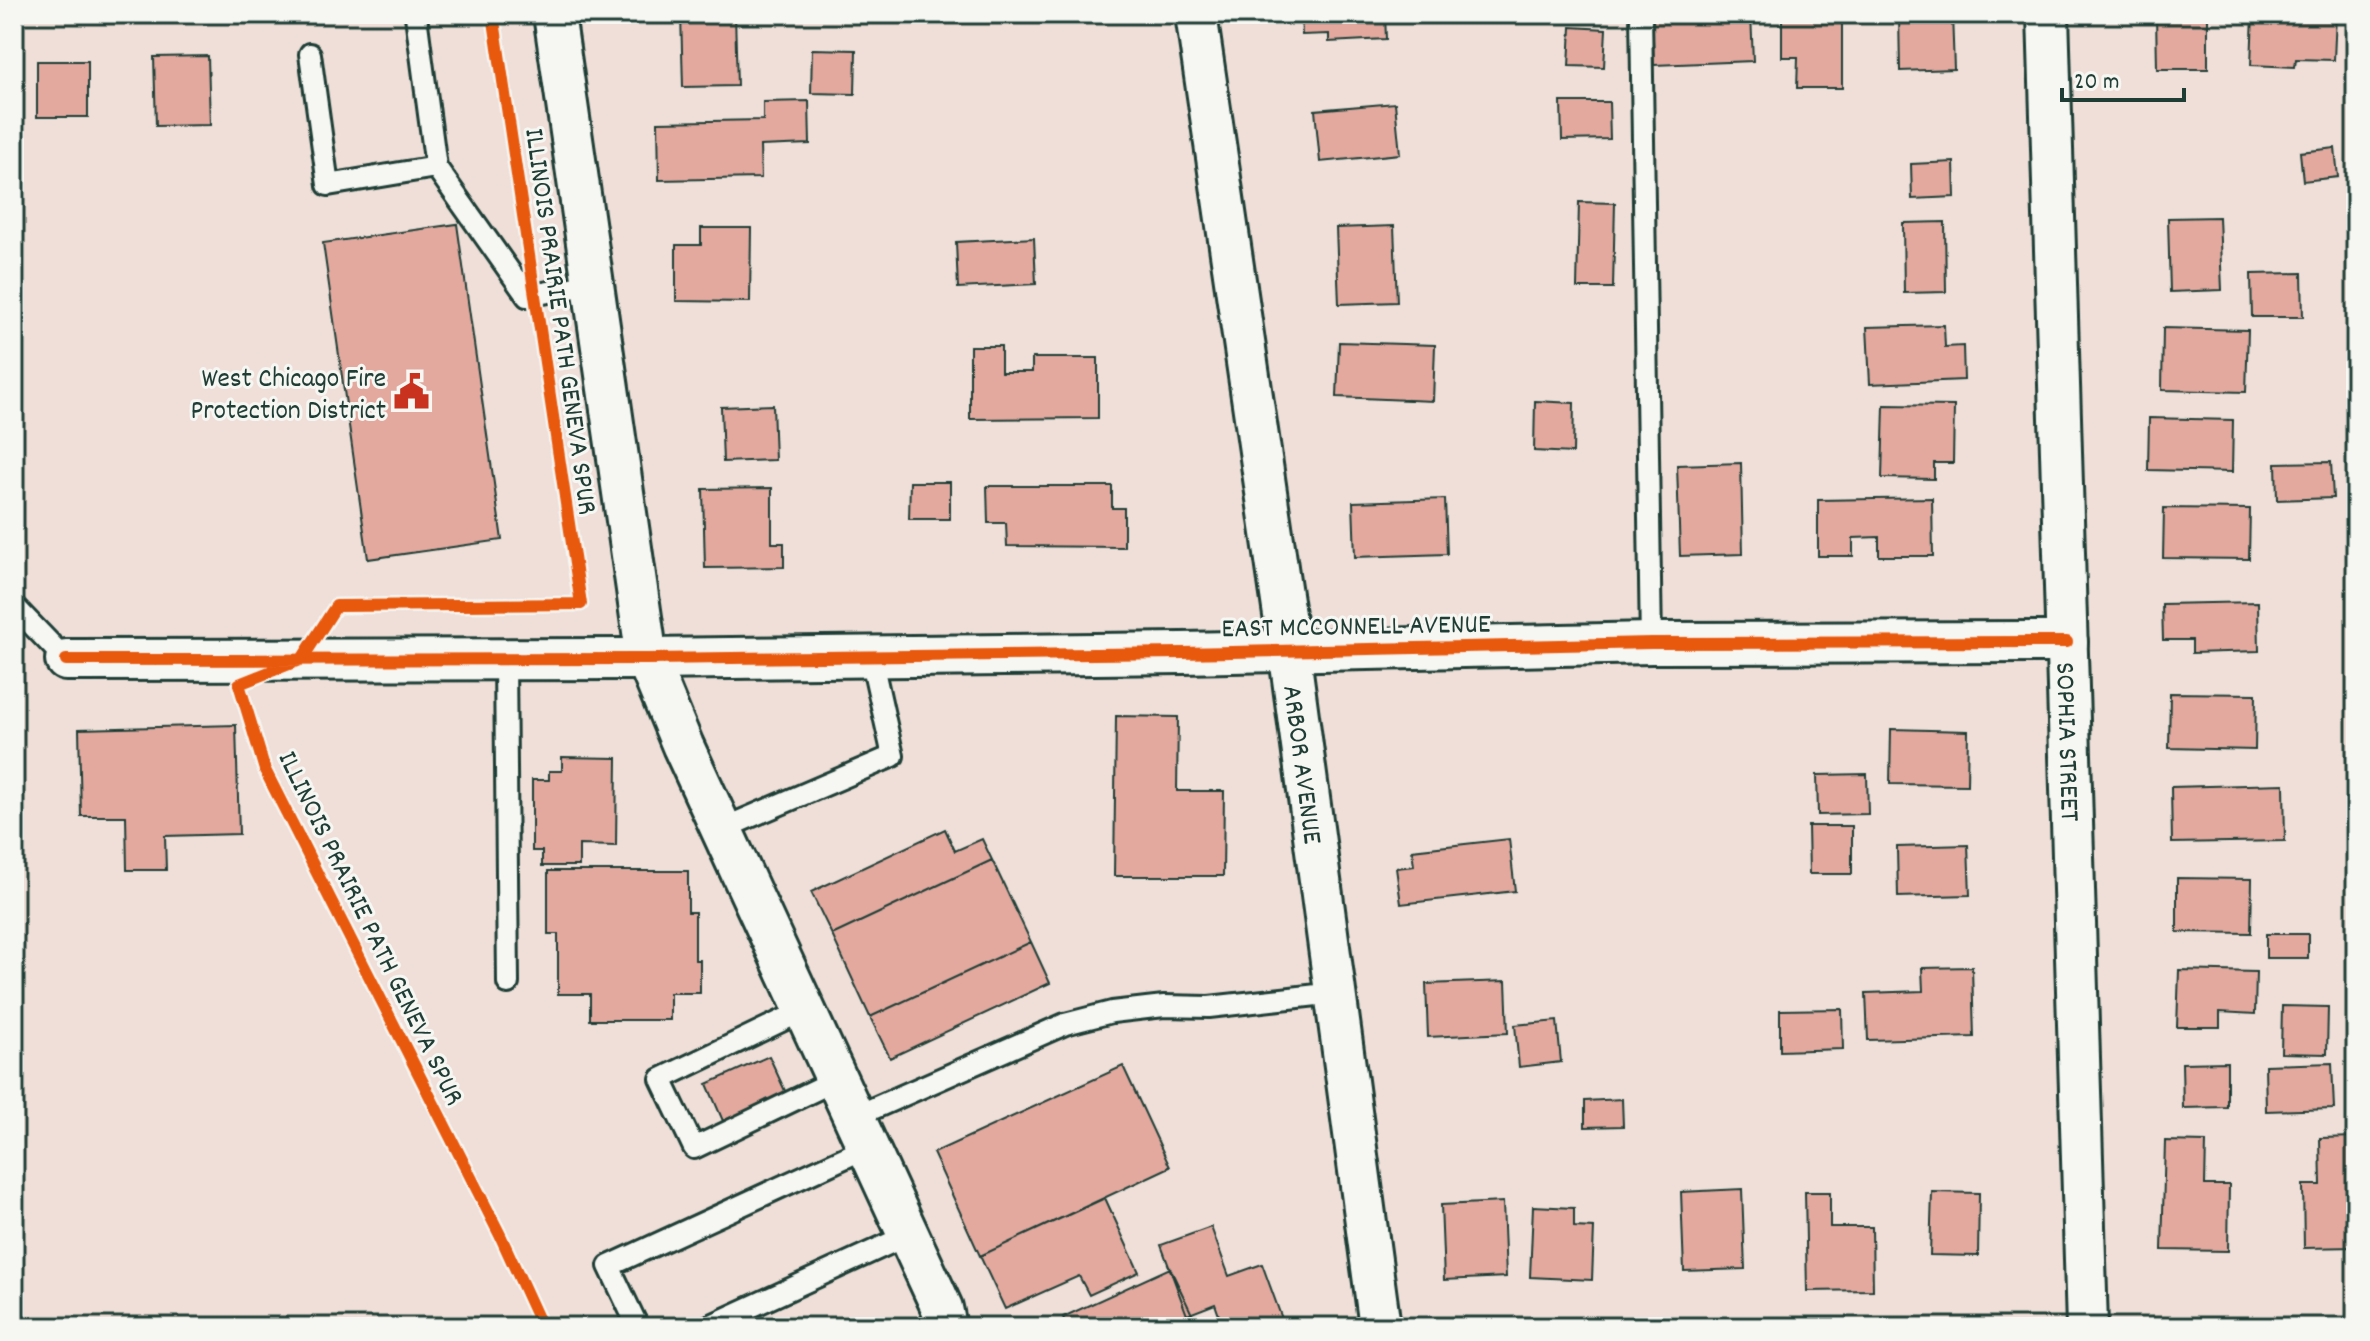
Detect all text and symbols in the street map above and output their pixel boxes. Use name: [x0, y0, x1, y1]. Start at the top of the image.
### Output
scale bar: [2062, 52, 2184, 102]
text: 20 m: [2074, 66, 2120, 100]
street label: ILLINOIS PRAIRIE PATH GENEVA SPUR: [511, 126, 605, 518]
place label: West Chicago Fire Protection District: [190, 361, 386, 433]
public building icon: West Chicago Fire Protection District: [393, 373, 431, 411]
street label: EAST MCCONNELL AVENUE: [1221, 607, 1491, 651]
street label: SOPHIA STREET: [2042, 661, 2087, 822]
street label: ARBOR AVENUE: [1269, 683, 1330, 847]
street label: ILLINOIS PRAIRIE PATH GENEVA SPUR: [265, 745, 472, 1113]

